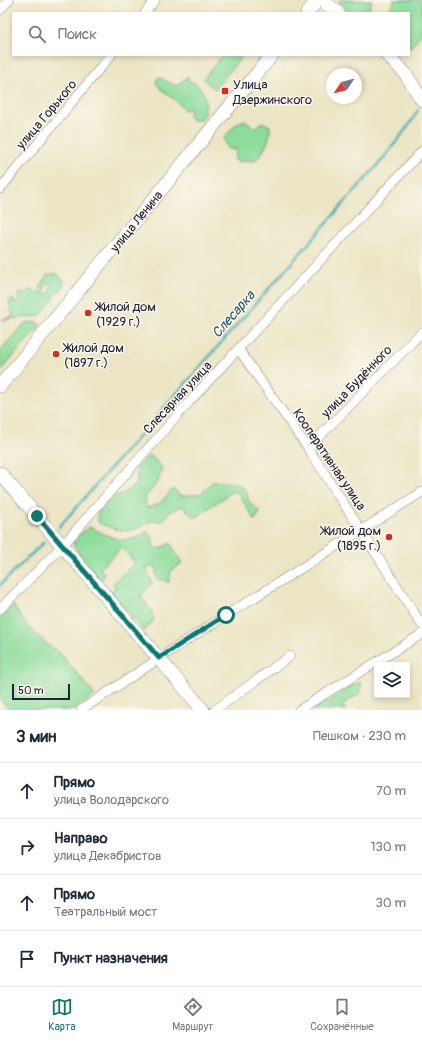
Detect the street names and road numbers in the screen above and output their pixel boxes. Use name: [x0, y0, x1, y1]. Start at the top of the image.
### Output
street label: улица Горького: [12, 77, 80, 153]
street label: улица Ленина: [107, 188, 166, 256]
street label: улица Будённого: [317, 342, 395, 422]
street label: Слесарная улица: [140, 358, 216, 437]
street label: Кооперативная улица: [289, 406, 369, 513]

